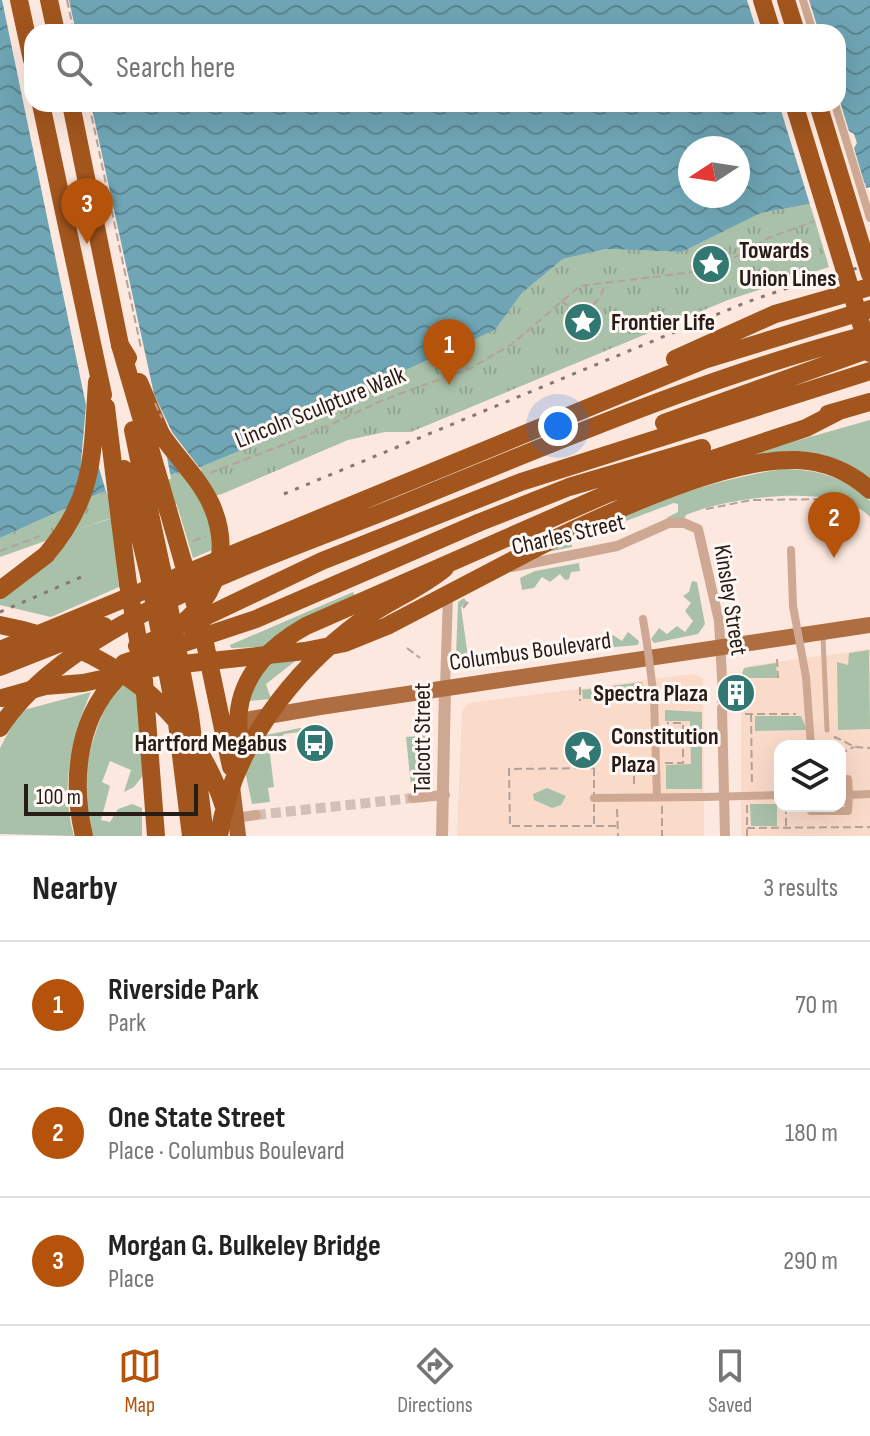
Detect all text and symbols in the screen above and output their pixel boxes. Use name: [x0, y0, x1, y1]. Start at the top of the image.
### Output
search box: [24, 24, 846, 112]
icon: search: [52, 46, 96, 90]
text: Search here: [116, 50, 235, 86]
north arrow: [678, 136, 750, 208]
pin: 3: [61, 178, 113, 244]
place label: Towards Union Lines: [739, 236, 836, 293]
place icon: Towards Union Lines: [690, 243, 732, 285]
place icon: Frontier Life: [562, 301, 604, 343]
place label: Frontier Life: [611, 308, 715, 337]
pin: 1: [423, 319, 475, 385]
street label: Lincoln Sculpture Walk: [231, 360, 410, 455]
your location: [538, 406, 578, 446]
pin: 2: [808, 492, 860, 558]
street label: Charles Street: [509, 507, 628, 562]
street label: Kinsley Street: [707, 543, 754, 658]
street label: Columbus Boulevard: [447, 626, 613, 677]
building icon: Spectra Plaza: [715, 672, 757, 714]
place label: Spectra Plaza: [593, 679, 708, 708]
street label: Talcott Street: [408, 683, 437, 793]
bus stop icon: Hartford Megabus: [294, 722, 336, 764]
place label: Constitution Plaza: [611, 722, 719, 779]
place label: Hartford Megabus: [134, 729, 287, 758]
place icon: Constitution Plaza: [562, 729, 604, 771]
map controls: [774, 740, 846, 812]
button: layers: [774, 740, 846, 812]
scale bar: [24, 780, 198, 816]
text: 100 m: [36, 784, 81, 811]
text: Nearby: [32, 868, 118, 909]
text: 3 results: [763, 873, 838, 904]
text: Riverside Park: [108, 972, 259, 1008]
text: 1: [53, 990, 63, 1021]
text: 70 m: [795, 990, 838, 1021]
text: Park: [108, 1008, 146, 1039]
text: One State Street: [108, 1100, 285, 1136]
text: 2: [52, 1118, 64, 1149]
text: 180 m: [785, 1118, 838, 1149]
text: Place · Columbus Boulevard: [108, 1136, 345, 1167]
text: Morgan G. Bulkeley Bridge: [108, 1228, 381, 1264]
text: 3: [52, 1246, 64, 1277]
text: 290 m: [783, 1246, 838, 1277]
text: Place: [108, 1264, 155, 1295]
tab: Map: [118, 1344, 162, 1419]
tab: Directions: [397, 1344, 473, 1419]
tab: Saved: [708, 1344, 752, 1419]

